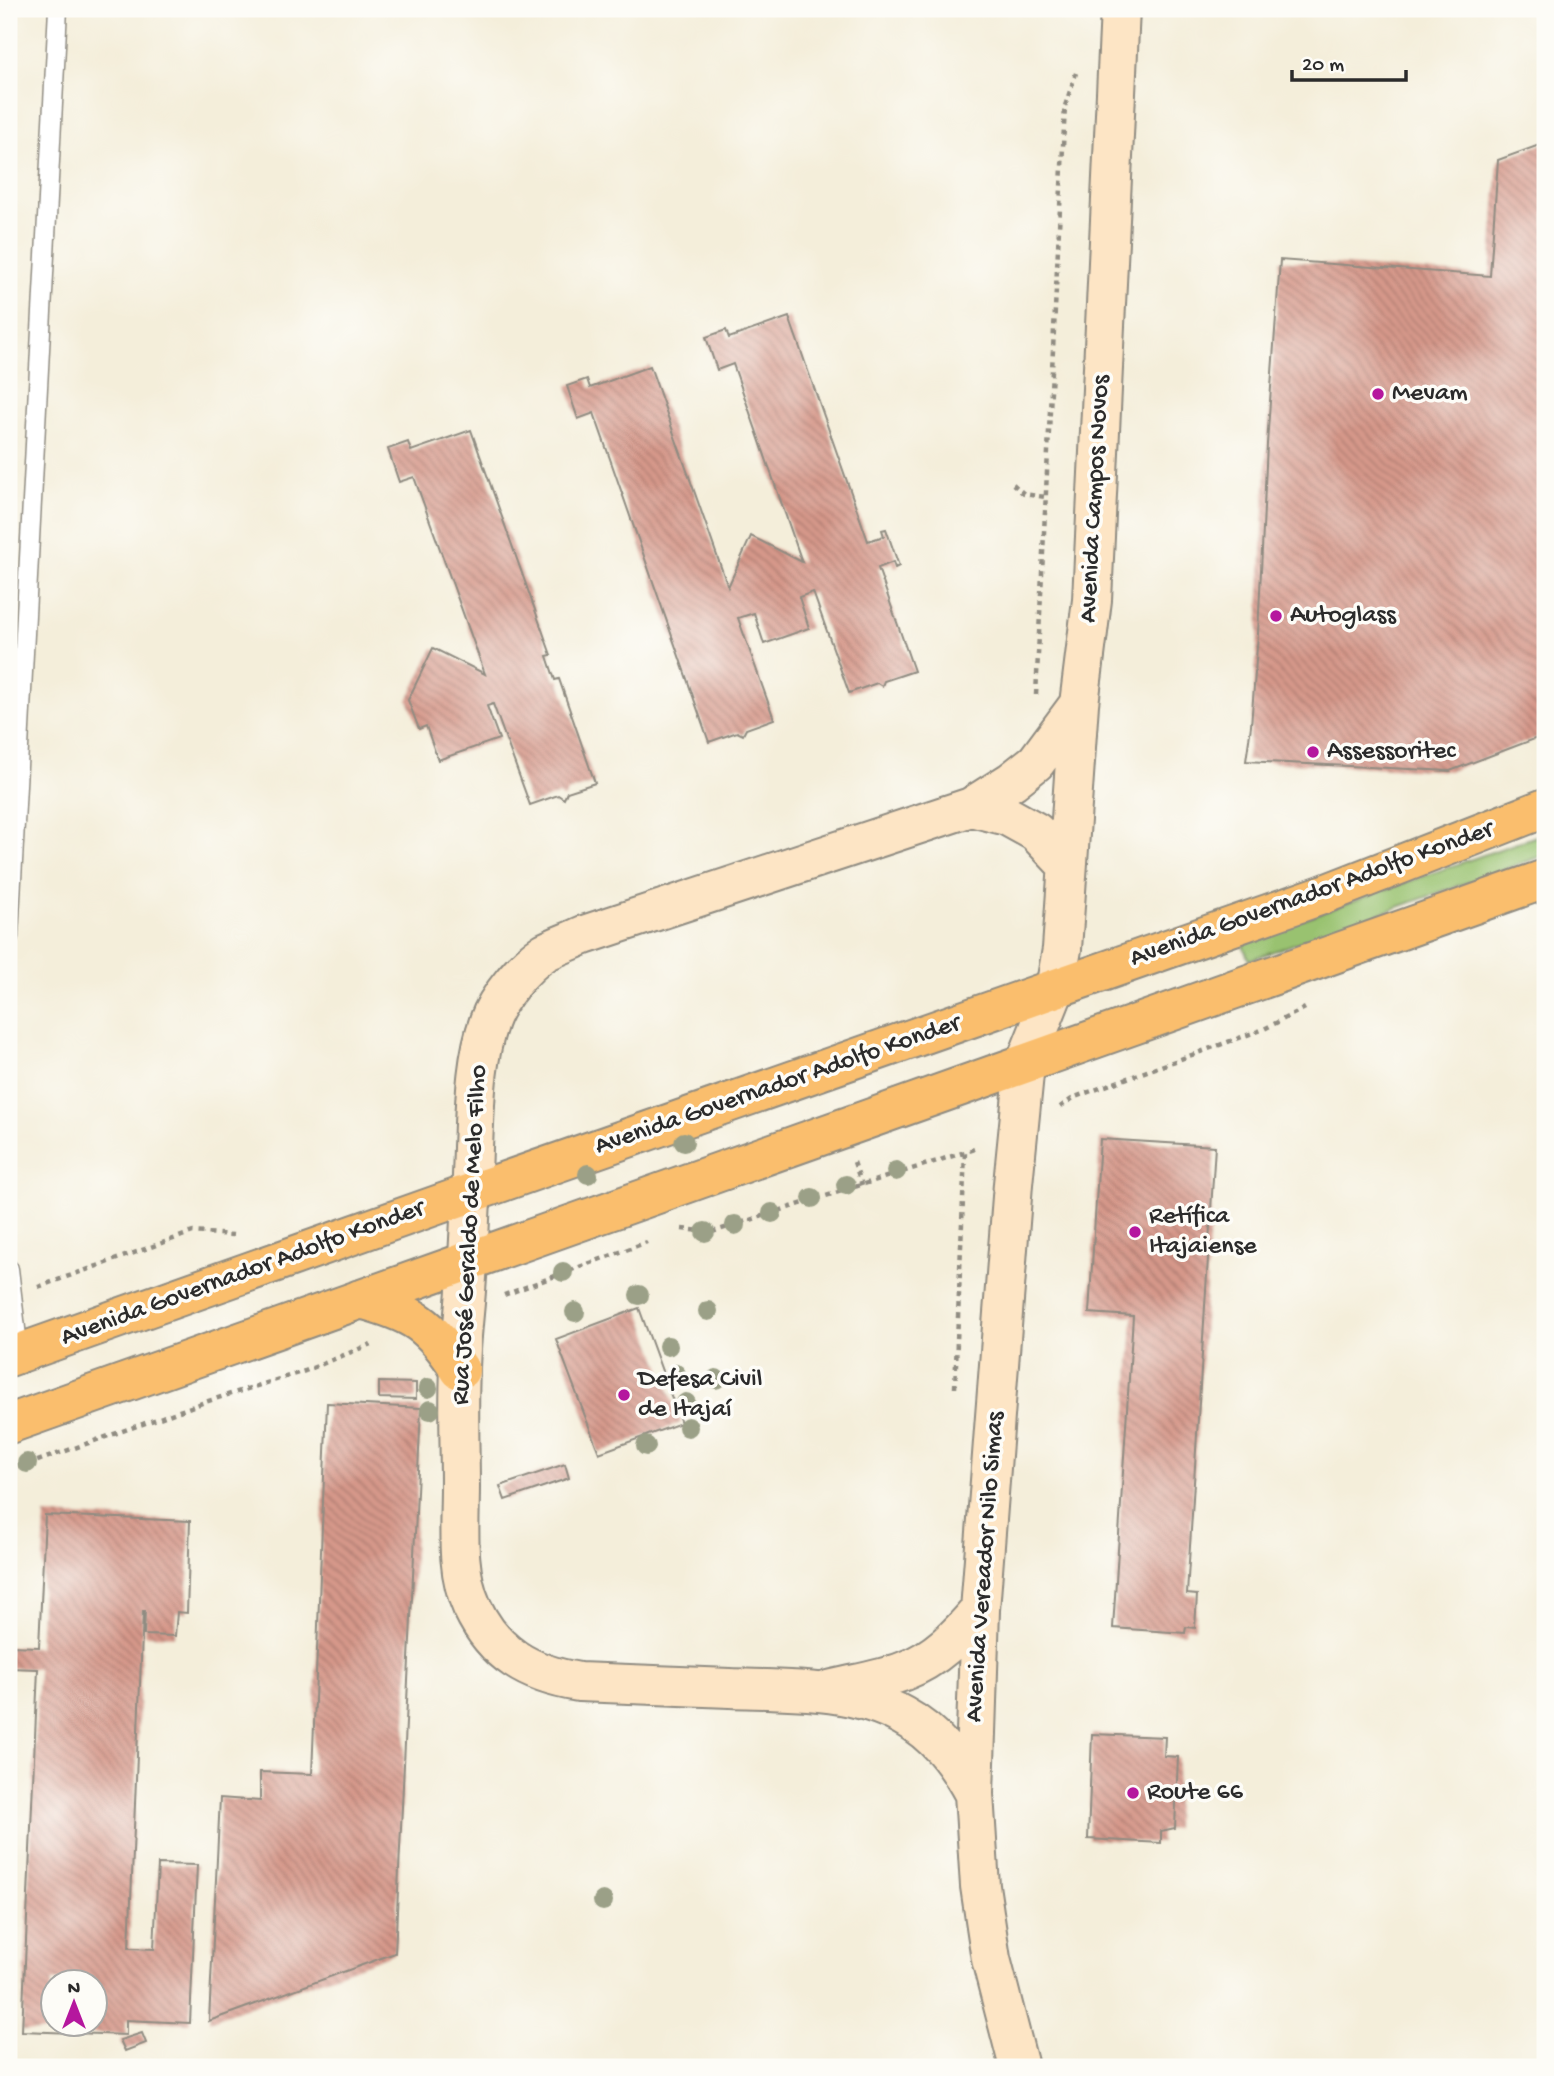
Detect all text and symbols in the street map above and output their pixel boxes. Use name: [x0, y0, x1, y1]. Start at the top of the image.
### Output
scale bar: [1292, 38, 1405, 82]
text: 20 m: [1302, 54, 1344, 79]
street label: Avenida Campos Novos: [1074, 373, 1118, 624]
place label: Mevam: [1392, 379, 1468, 410]
marker: Mevam: [1370, 386, 1386, 402]
place label: Autoglass: [1290, 601, 1397, 632]
marker: Autoglass: [1268, 608, 1284, 624]
place label: Assessoritec: [1327, 737, 1456, 768]
marker: Assessoritec: [1305, 744, 1321, 760]
street label: Avenida Governador Adolfo Konder: [1126, 814, 1501, 975]
street label: Avenida Governador Adolfo Konder: [591, 1008, 967, 1163]
street label: Rua José Geraldo de Melo Filho: [447, 1064, 495, 1406]
street label: Avenida Governador Adolfo Konder: [57, 1193, 432, 1354]
place label: Retífica Itajaiense: [1149, 1202, 1257, 1263]
marker: Retífica Itajaiense: [1127, 1224, 1143, 1240]
place label: Defesa Civil de Itajaí: [636, 1365, 762, 1426]
marker: Defesa Civil de Itajaí: [616, 1387, 632, 1403]
street label: Avenida Vereador Nilo Simas: [960, 1409, 1012, 1723]
place label: Route 66: [1147, 1778, 1244, 1809]
marker: Route 66: [1125, 1785, 1141, 1801]
north arrow: [38, 1968, 108, 2038]
text: N: [68, 1978, 80, 2001]

